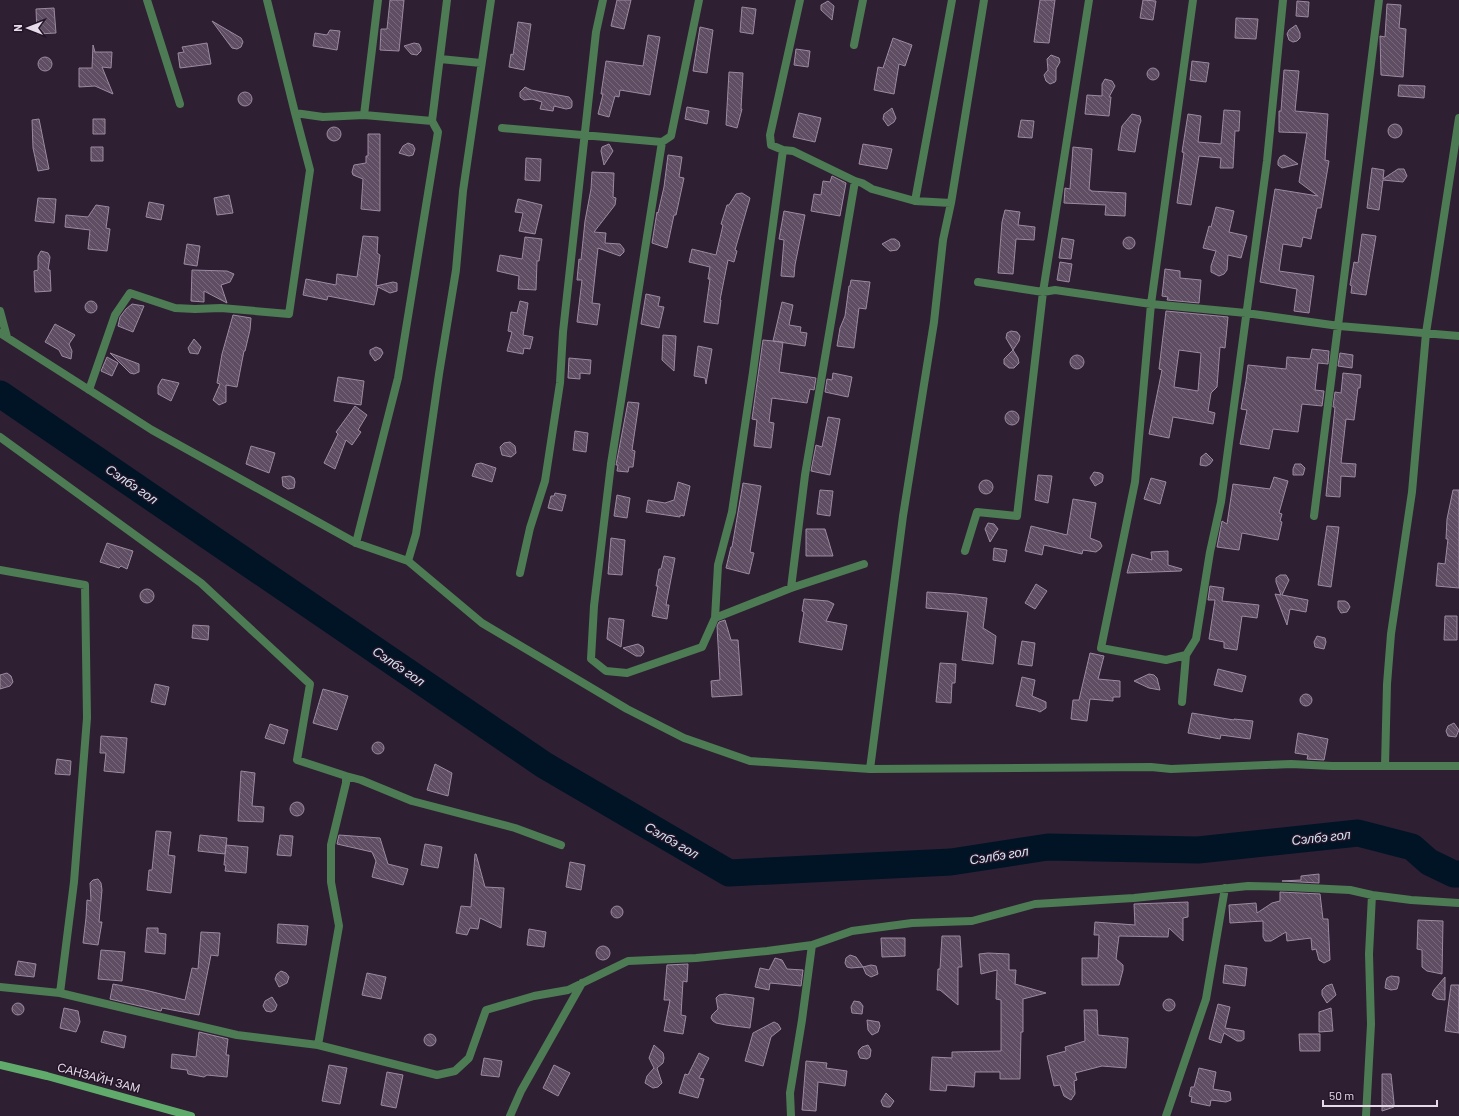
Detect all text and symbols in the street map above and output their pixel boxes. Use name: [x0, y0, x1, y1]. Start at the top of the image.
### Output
north arrow: [8, 8, 48, 48]
text: N: [11, 24, 24, 32]
water label: Сэлбэ гол: [103, 461, 162, 508]
water label: Сэлбэ гол: [370, 643, 429, 690]
water label: Сэлбэ гол: [642, 818, 702, 862]
water label: Сэлбэ гол: [1291, 826, 1352, 848]
water label: Сэлбэ гол: [968, 842, 1030, 868]
street label: САНЗАЙН ЗАМ: [56, 1059, 142, 1095]
scale bar: [1323, 1082, 1437, 1108]
text: 50 m: [1329, 1088, 1354, 1102]

